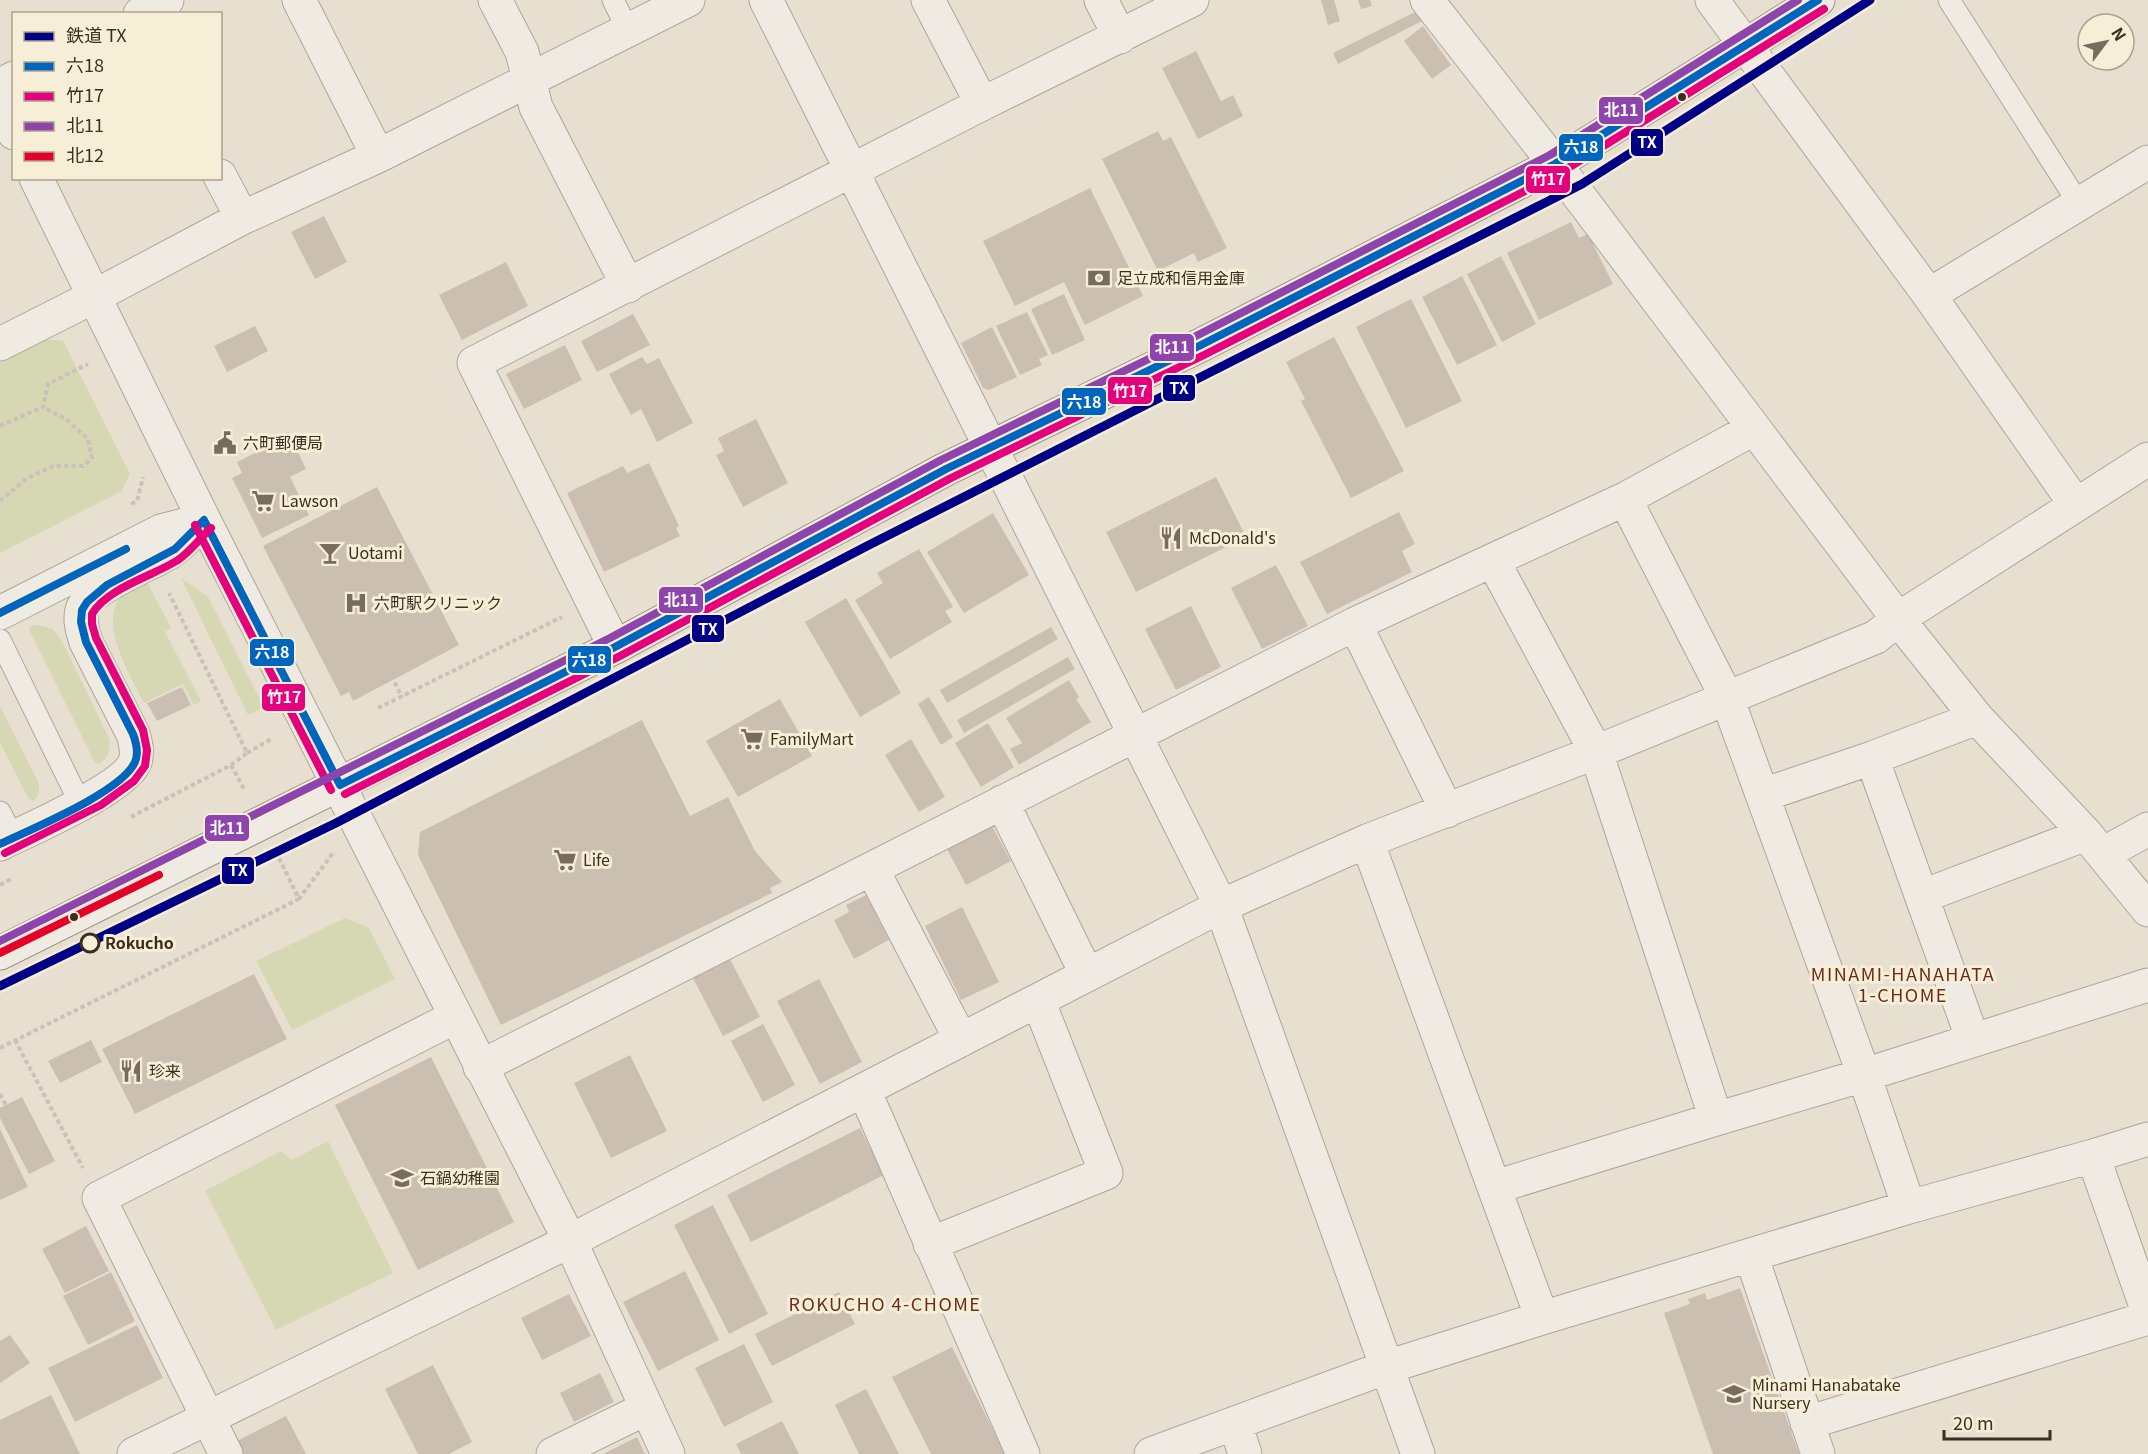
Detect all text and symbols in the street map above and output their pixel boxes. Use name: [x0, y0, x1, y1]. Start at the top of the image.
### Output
legend: [12, 12, 222, 180]
north arrow: [2076, 12, 2136, 72]
text: 鉄道 TX: [66, 21, 127, 47]
text: N: [2106, 22, 2133, 45]
text: 六18: [66, 51, 104, 77]
text: 竹17: [66, 81, 104, 107]
unlabelled marker: [1676, 91, 1688, 103]
line badge: 北11: [1598, 96, 1644, 125]
text: 北11: [1604, 97, 1638, 121]
text: 北11: [66, 111, 104, 137]
line badge: TX: [1630, 128, 1664, 157]
text: TX: [1637, 129, 1657, 153]
line badge: 六18: [1558, 133, 1604, 162]
text: 六18: [1564, 134, 1598, 158]
text: 北12: [66, 141, 104, 167]
line badge: 竹17: [1525, 165, 1571, 194]
text: 竹17: [1531, 166, 1565, 190]
bank icon: 足立成和信用金庫: [1086, 265, 1112, 291]
place label: 足立成和信用金庫: [1117, 265, 1245, 289]
line badge: 北11: [1149, 333, 1195, 362]
text: 北11: [1155, 334, 1189, 358]
line badge: TX: [1162, 374, 1196, 402]
text: TX: [1169, 375, 1189, 399]
line badge: 竹17: [1107, 376, 1153, 405]
text: 竹17: [1113, 378, 1147, 402]
line badge: 六18: [1061, 387, 1107, 416]
text: 六18: [1067, 389, 1101, 413]
public building icon: 六町郵便局: [212, 430, 238, 456]
place label: 六町郵便局: [243, 430, 323, 454]
supermarket icon: Lawson: [250, 488, 276, 514]
place label: Lawson: [281, 488, 338, 512]
restaurant icon: McDonald's: [1158, 525, 1184, 551]
place label: McDonald's: [1189, 525, 1276, 549]
bar icon: Uotami: [317, 540, 343, 566]
place label: Uotami: [348, 540, 403, 564]
line badge: 北11: [658, 586, 704, 614]
text: 北11: [664, 587, 698, 611]
hospital icon: 六町駅クリニック: [343, 590, 369, 616]
place label: 六町駅クリニック: [374, 590, 502, 614]
line badge: TX: [691, 614, 725, 643]
text: TX: [698, 616, 718, 640]
line badge: 六18: [249, 638, 295, 667]
text: 六18: [255, 639, 289, 663]
line badge: 六18: [567, 645, 612, 674]
text: 六18: [572, 647, 606, 671]
line badge: 竹17: [261, 683, 306, 712]
text: 竹17: [267, 684, 301, 708]
supermarket icon: FamilyMart: [739, 726, 765, 752]
place label: FamilyMart: [770, 726, 854, 750]
line badge: 北11: [204, 814, 250, 842]
text: 北11: [210, 815, 244, 839]
supermarket icon: Life: [552, 847, 578, 873]
place label: Life: [583, 847, 610, 871]
line badge: TX: [221, 856, 255, 885]
text: TX: [228, 857, 248, 881]
unlabelled marker: [68, 911, 80, 923]
place label: Rokucho: [105, 930, 174, 954]
marker: Rokucho: [80, 933, 100, 953]
district label: MINAMI-HANAHATA 1-CHOME: [1811, 960, 1995, 1007]
restaurant icon: 珍来: [118, 1058, 144, 1084]
place label: 珍来: [149, 1058, 181, 1082]
school or university icon: 石鍋幼稚園: [389, 1165, 415, 1191]
place label: 石鍋幼稚園: [420, 1165, 500, 1189]
district label: ROKUCHO 4-CHOME: [789, 1290, 981, 1316]
place label: Minami Hanabatake Nursery: [1752, 1372, 1901, 1414]
school or university icon: Minami Hanabatake Nursery: [1721, 1381, 1747, 1407]
scale bar: [1944, 1403, 2050, 1441]
text: 20 m: [1953, 1409, 1994, 1435]

